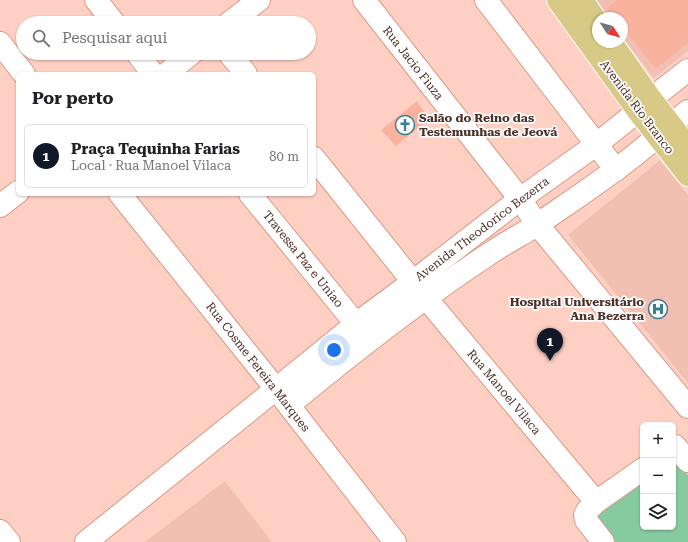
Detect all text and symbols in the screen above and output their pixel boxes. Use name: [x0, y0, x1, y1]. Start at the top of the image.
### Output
north arrow: [592, 12, 628, 48]
search box: [16, 16, 316, 60]
street label: Rua Jacio Fiuza: [380, 23, 446, 103]
icon: search: [30, 27, 52, 49]
text: Pesquisar aqui: [62, 29, 167, 47]
street label: Avenida Rio Branco: [597, 57, 677, 157]
text: Por perto: [32, 88, 113, 108]
place label: Salão do Reino das Testemunhas de Jeová: [419, 111, 557, 139]
church icon: Salão do Reino das Testemunhas de Jeová: [394, 114, 416, 136]
text: Praça Tequinha Farias: [71, 140, 240, 158]
text: 1: [42, 149, 50, 164]
text: 80 m: [269, 149, 299, 164]
text: Local · Rua Manoel Vilaca: [71, 158, 231, 173]
street label: Avenida Theodorico Bezerra: [412, 174, 552, 284]
street label: Travessa Paz e Uniao: [260, 208, 346, 310]
place label: Hospital Universitário Ana Bezerra: [510, 295, 644, 323]
hospital icon: Hospital Universitário Ana Bezerra: [647, 298, 669, 320]
street label: Rua Cosme Fereira Marques: [203, 300, 313, 435]
pin: 1: [537, 328, 563, 361]
your location: [324, 340, 344, 360]
street label: Rua Manoel Vilaca: [464, 347, 544, 438]
map controls: [640, 422, 676, 530]
button: +: [640, 422, 676, 458]
button: −: [640, 458, 676, 494]
button: layers: [640, 494, 676, 530]

